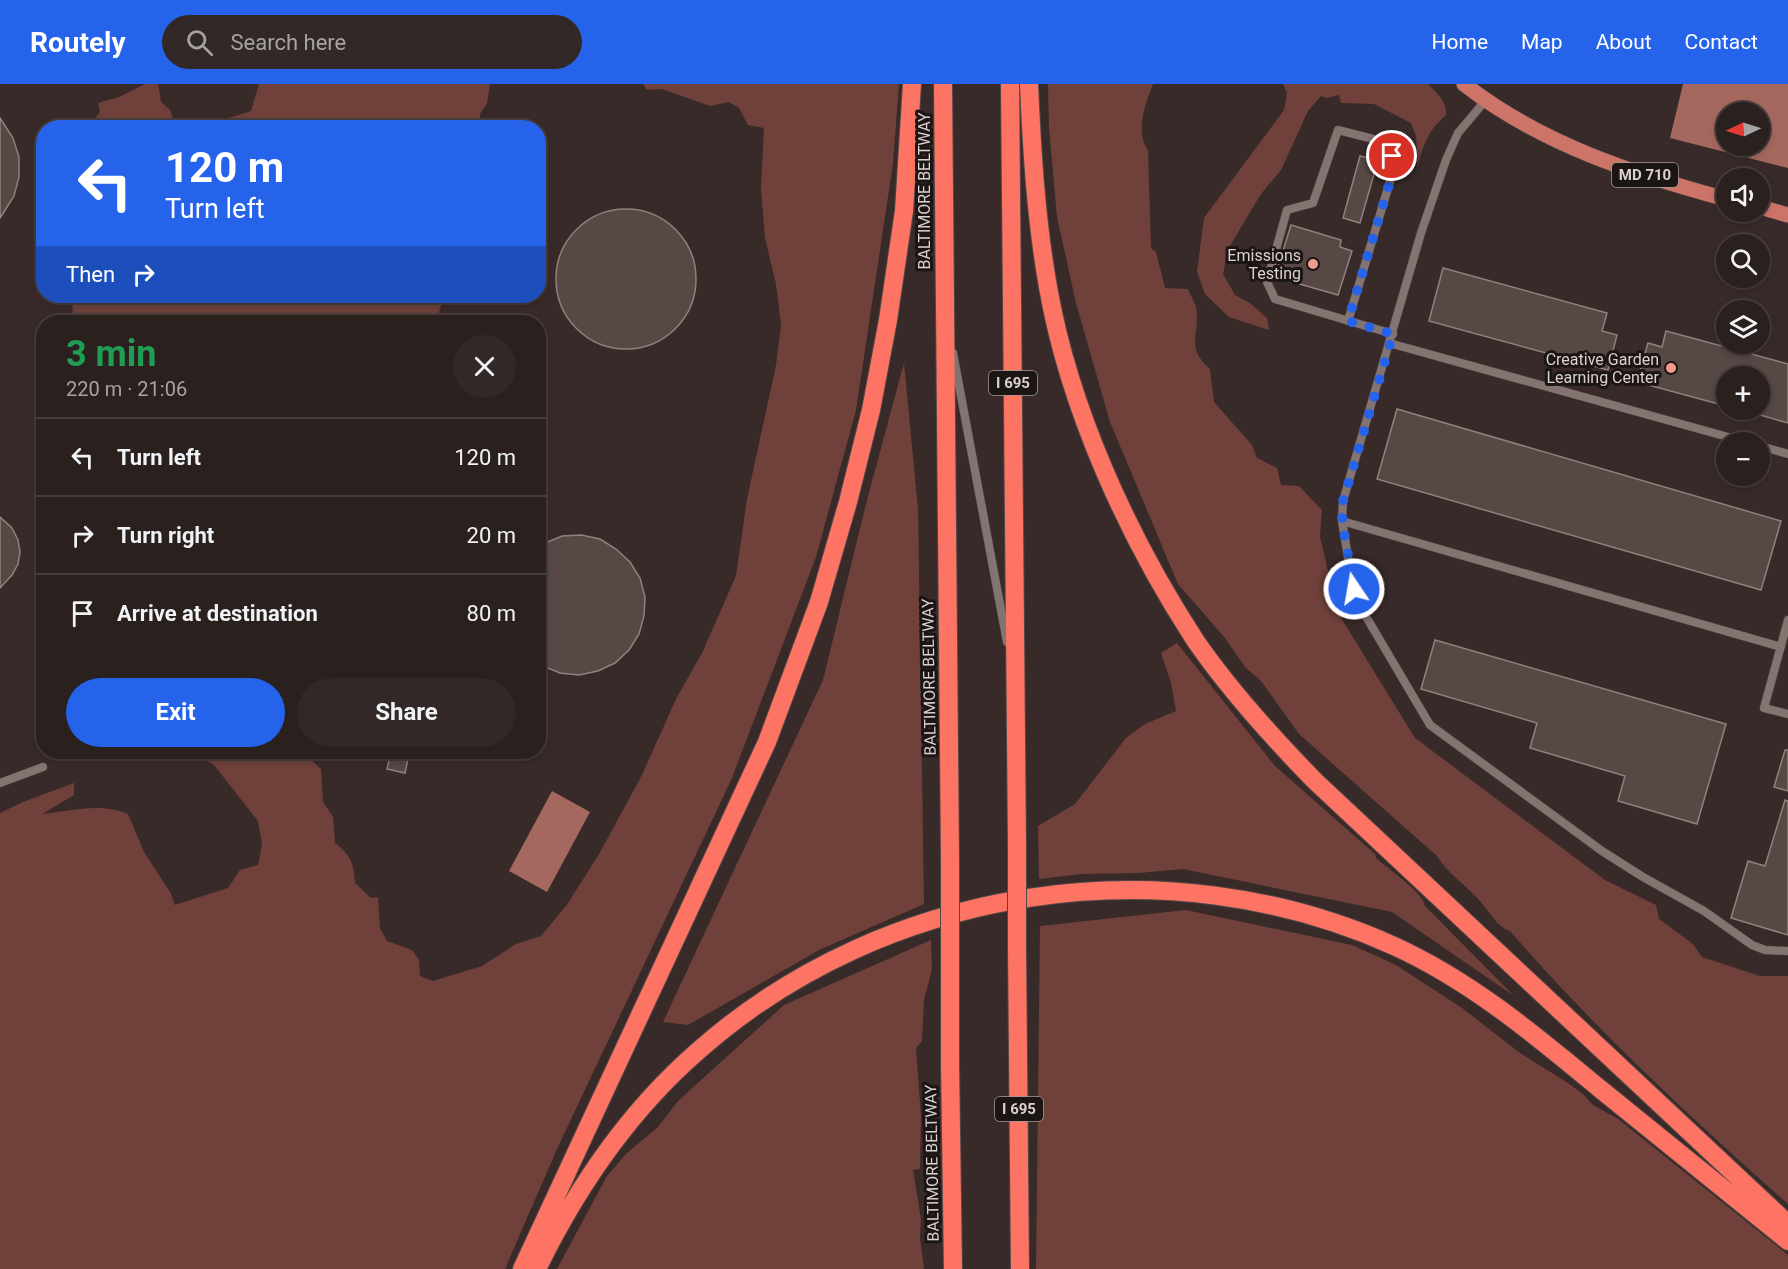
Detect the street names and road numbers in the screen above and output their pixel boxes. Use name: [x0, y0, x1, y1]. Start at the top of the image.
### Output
street label: BALTIMORE BELTWAY: [915, 112, 934, 270]
road number: MD 710: [1612, 163, 1678, 187]
road number: I 695: [989, 371, 1037, 395]
street label: BALTIMORE BELTWAY: [918, 598, 940, 756]
street label: BALTIMORE BELTWAY: [921, 1084, 943, 1242]
road number: I 695: [995, 1097, 1043, 1121]

